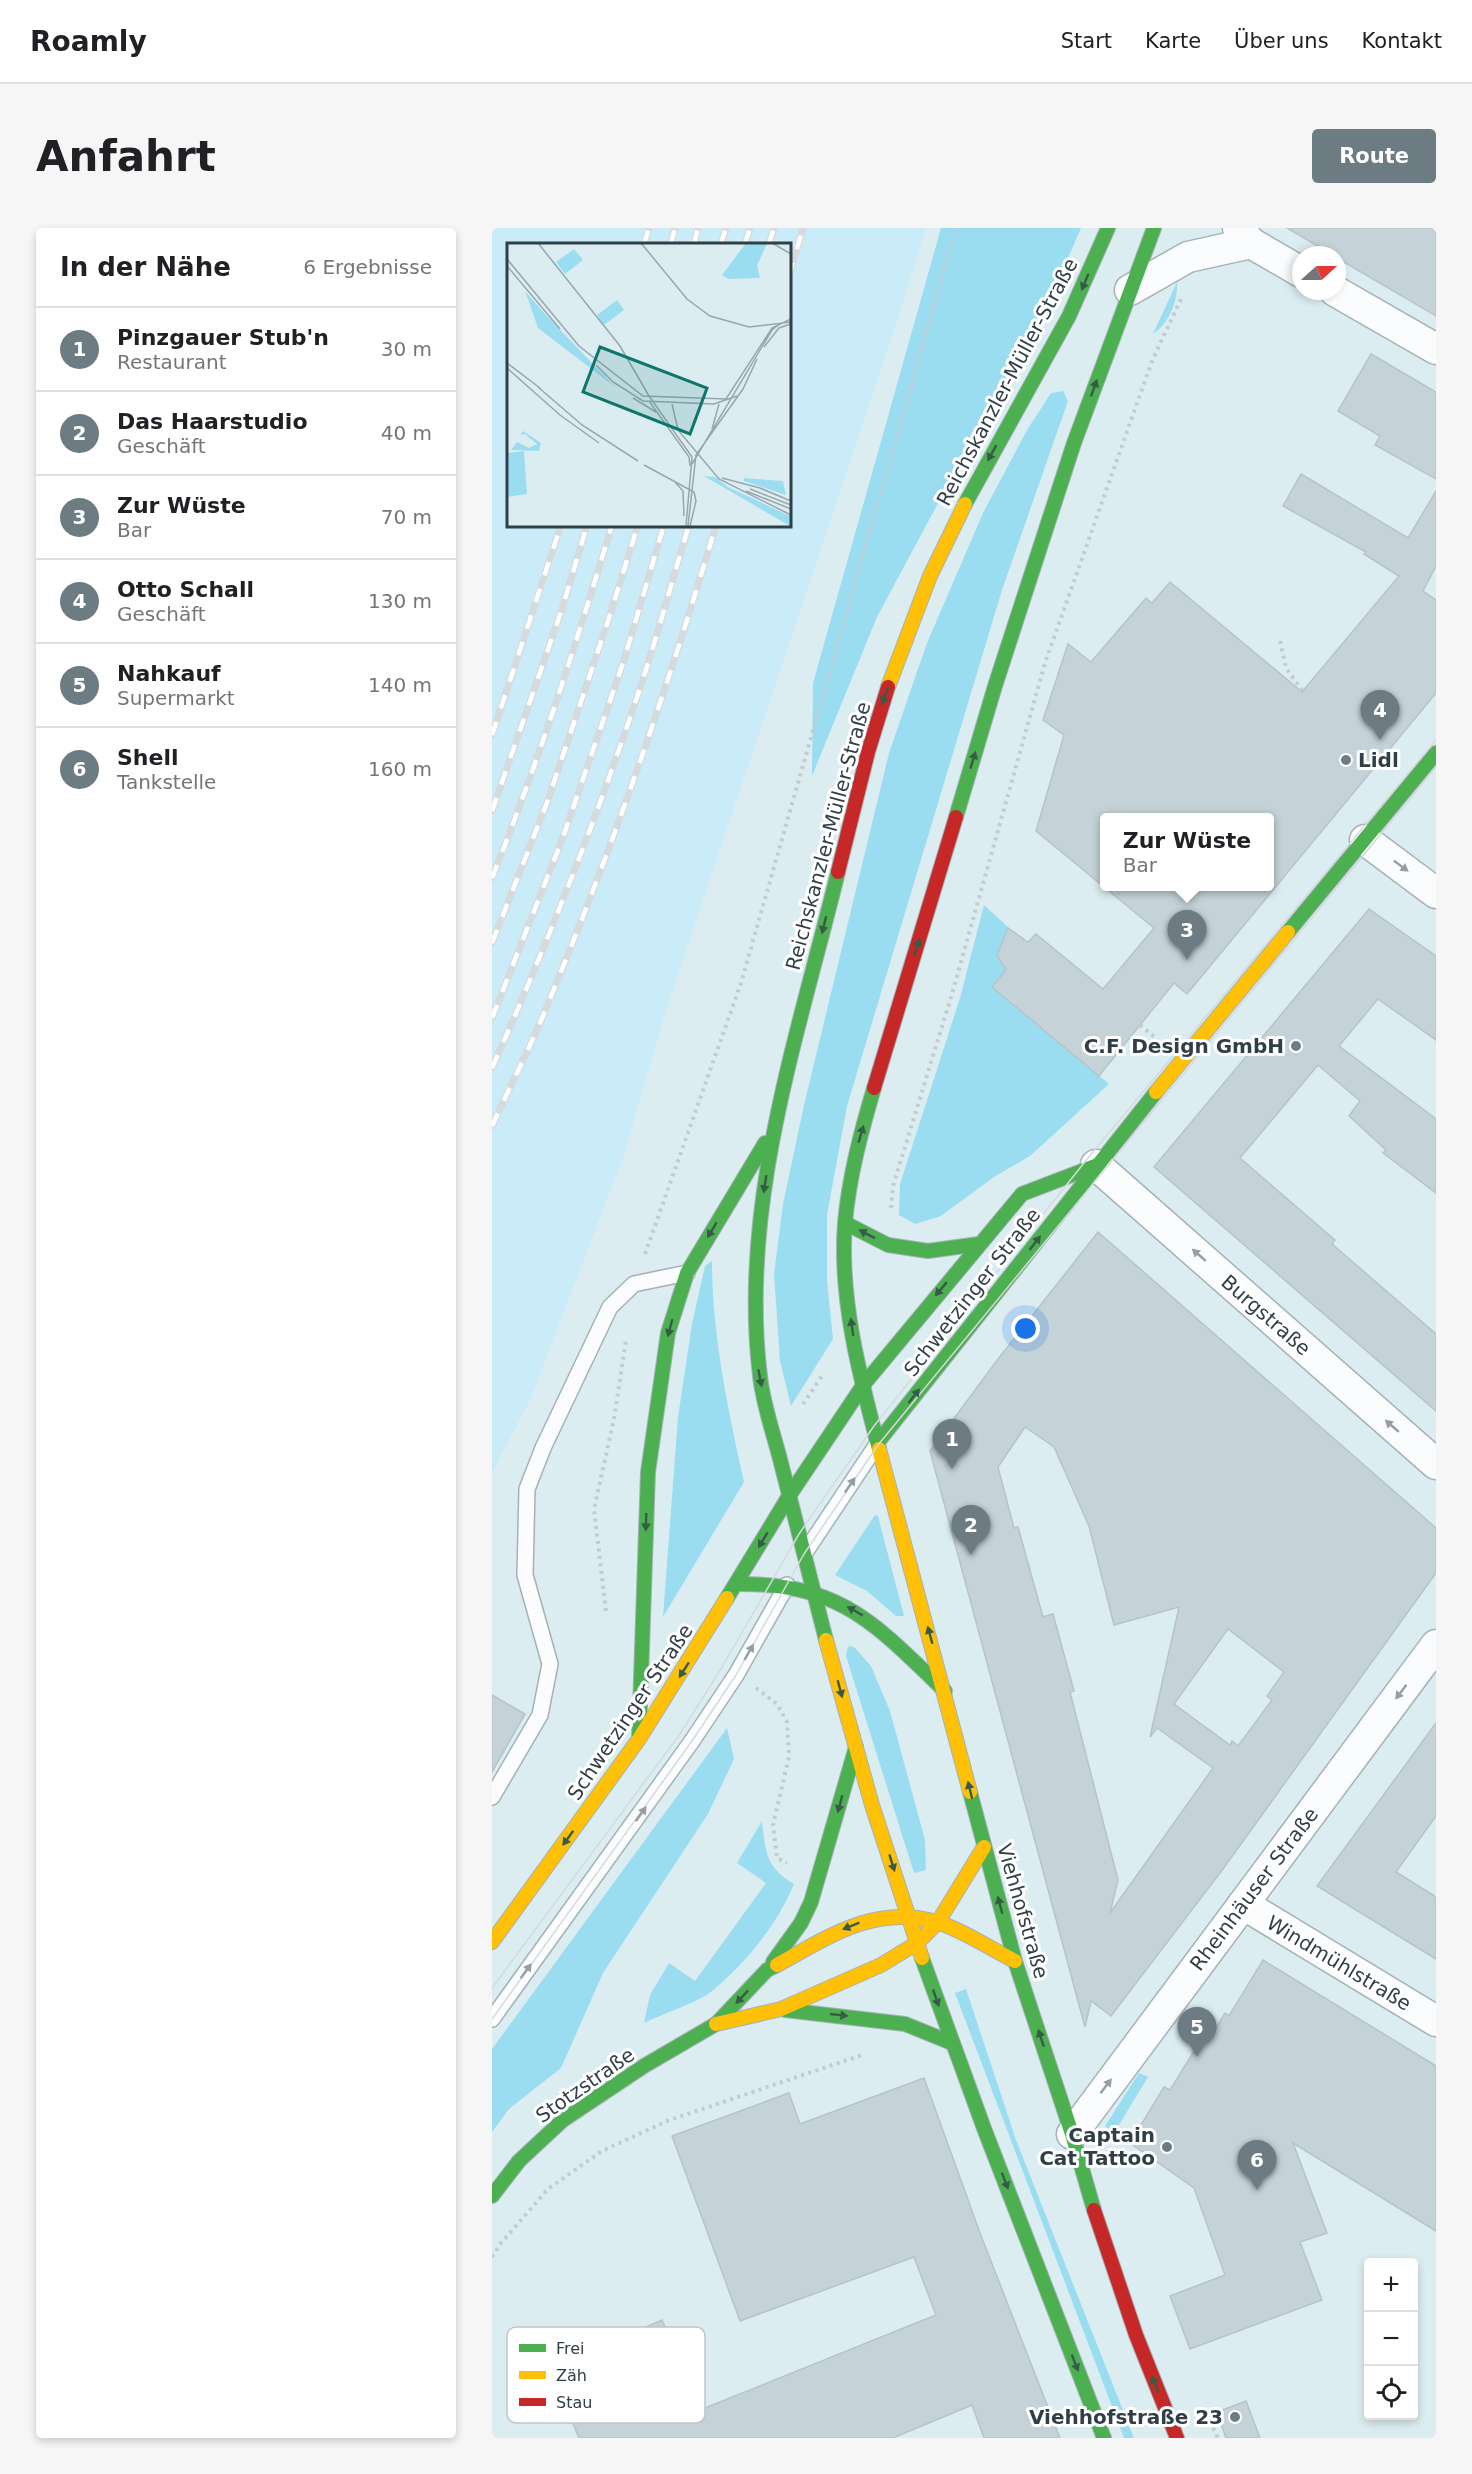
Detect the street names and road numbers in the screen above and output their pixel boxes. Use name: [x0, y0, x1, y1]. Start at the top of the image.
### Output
street label: Reichskanzler-Müller-Straße: [931, 254, 1083, 510]
street label: Reichskanzler-Müller-Straße: [781, 699, 875, 973]
street label: Schwetzinger Straße: [899, 1203, 1045, 1381]
street label: Burgstraße: [1216, 1270, 1316, 1360]
street label: Schwetzinger Straße: [562, 1619, 698, 1805]
street label: Rheinhäuser Straße: [1185, 1803, 1323, 1975]
street label: Viehhofstraße: [992, 1841, 1054, 1981]
street label: Windmühlstraße: [1262, 1910, 1416, 2016]
street label: Stotzstraße: [531, 2042, 639, 2128]

